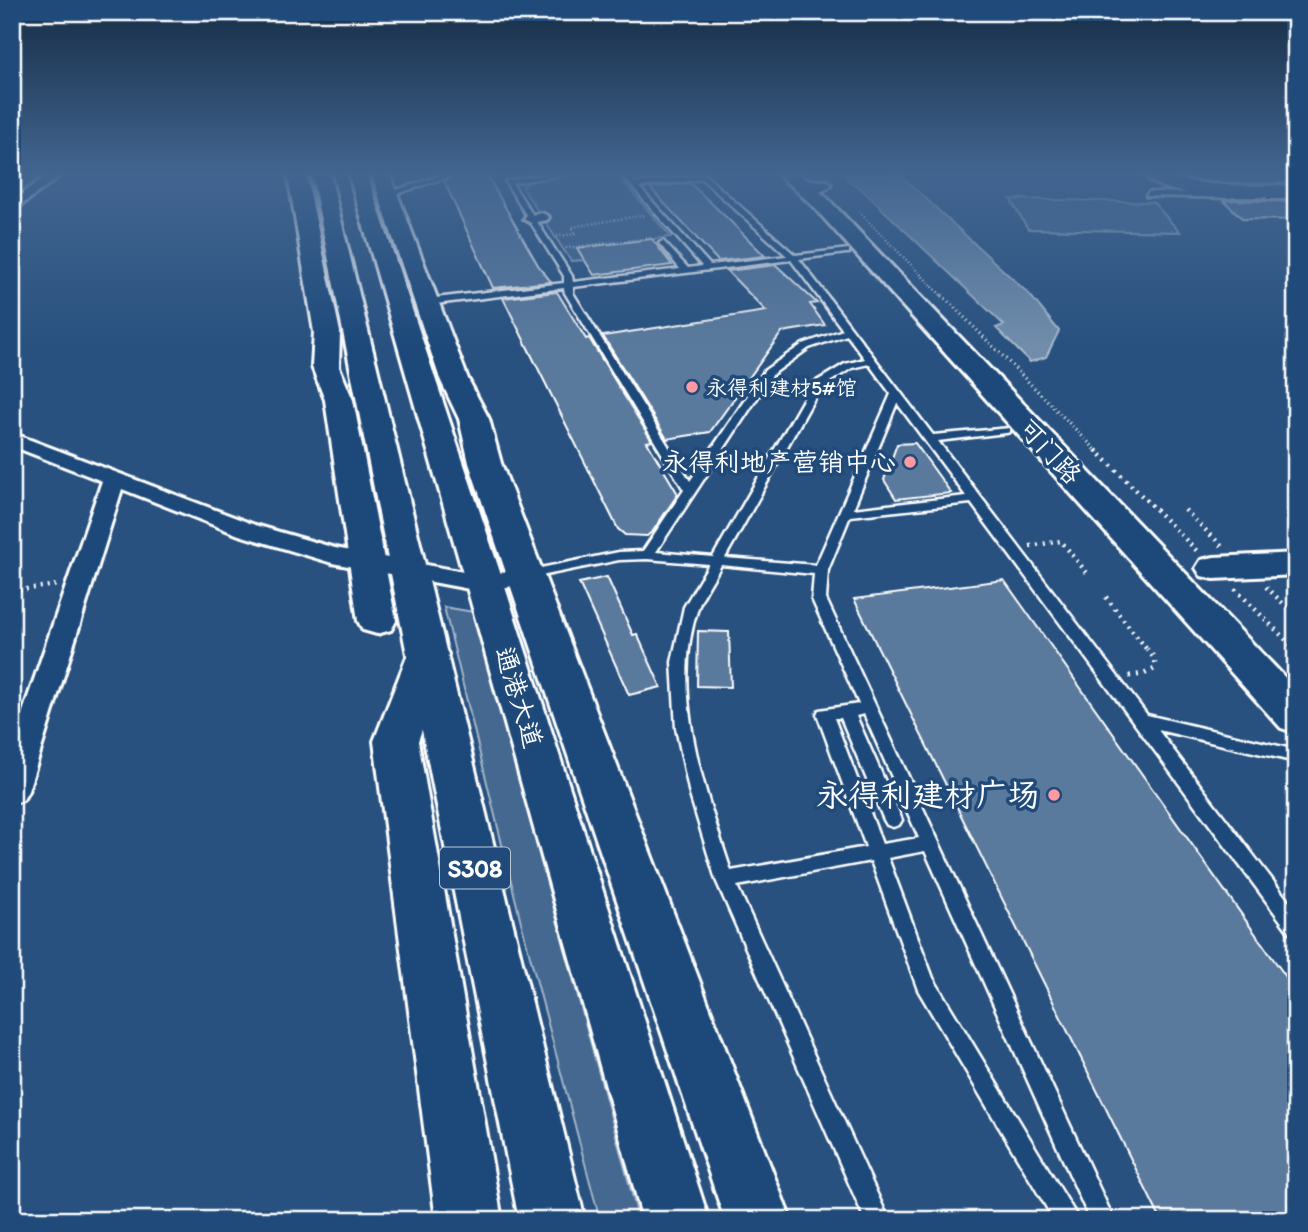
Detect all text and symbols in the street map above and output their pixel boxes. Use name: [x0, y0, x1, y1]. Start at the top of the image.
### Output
place label: 永得利建材5#馆: [706, 375, 857, 400]
marker: 永得利建材5#馆: [684, 379, 700, 395]
street label: 可门路: [1012, 412, 1088, 490]
place label: 永得利地产营销中心: [662, 446, 896, 478]
marker: 永得利地产营销中心: [902, 454, 918, 470]
street label: 通港大道: [488, 643, 550, 751]
place label: 永得利建材广场: [816, 776, 1040, 814]
marker: 永得利建材广场: [1046, 787, 1062, 803]
road number: S308: [440, 848, 510, 888]

